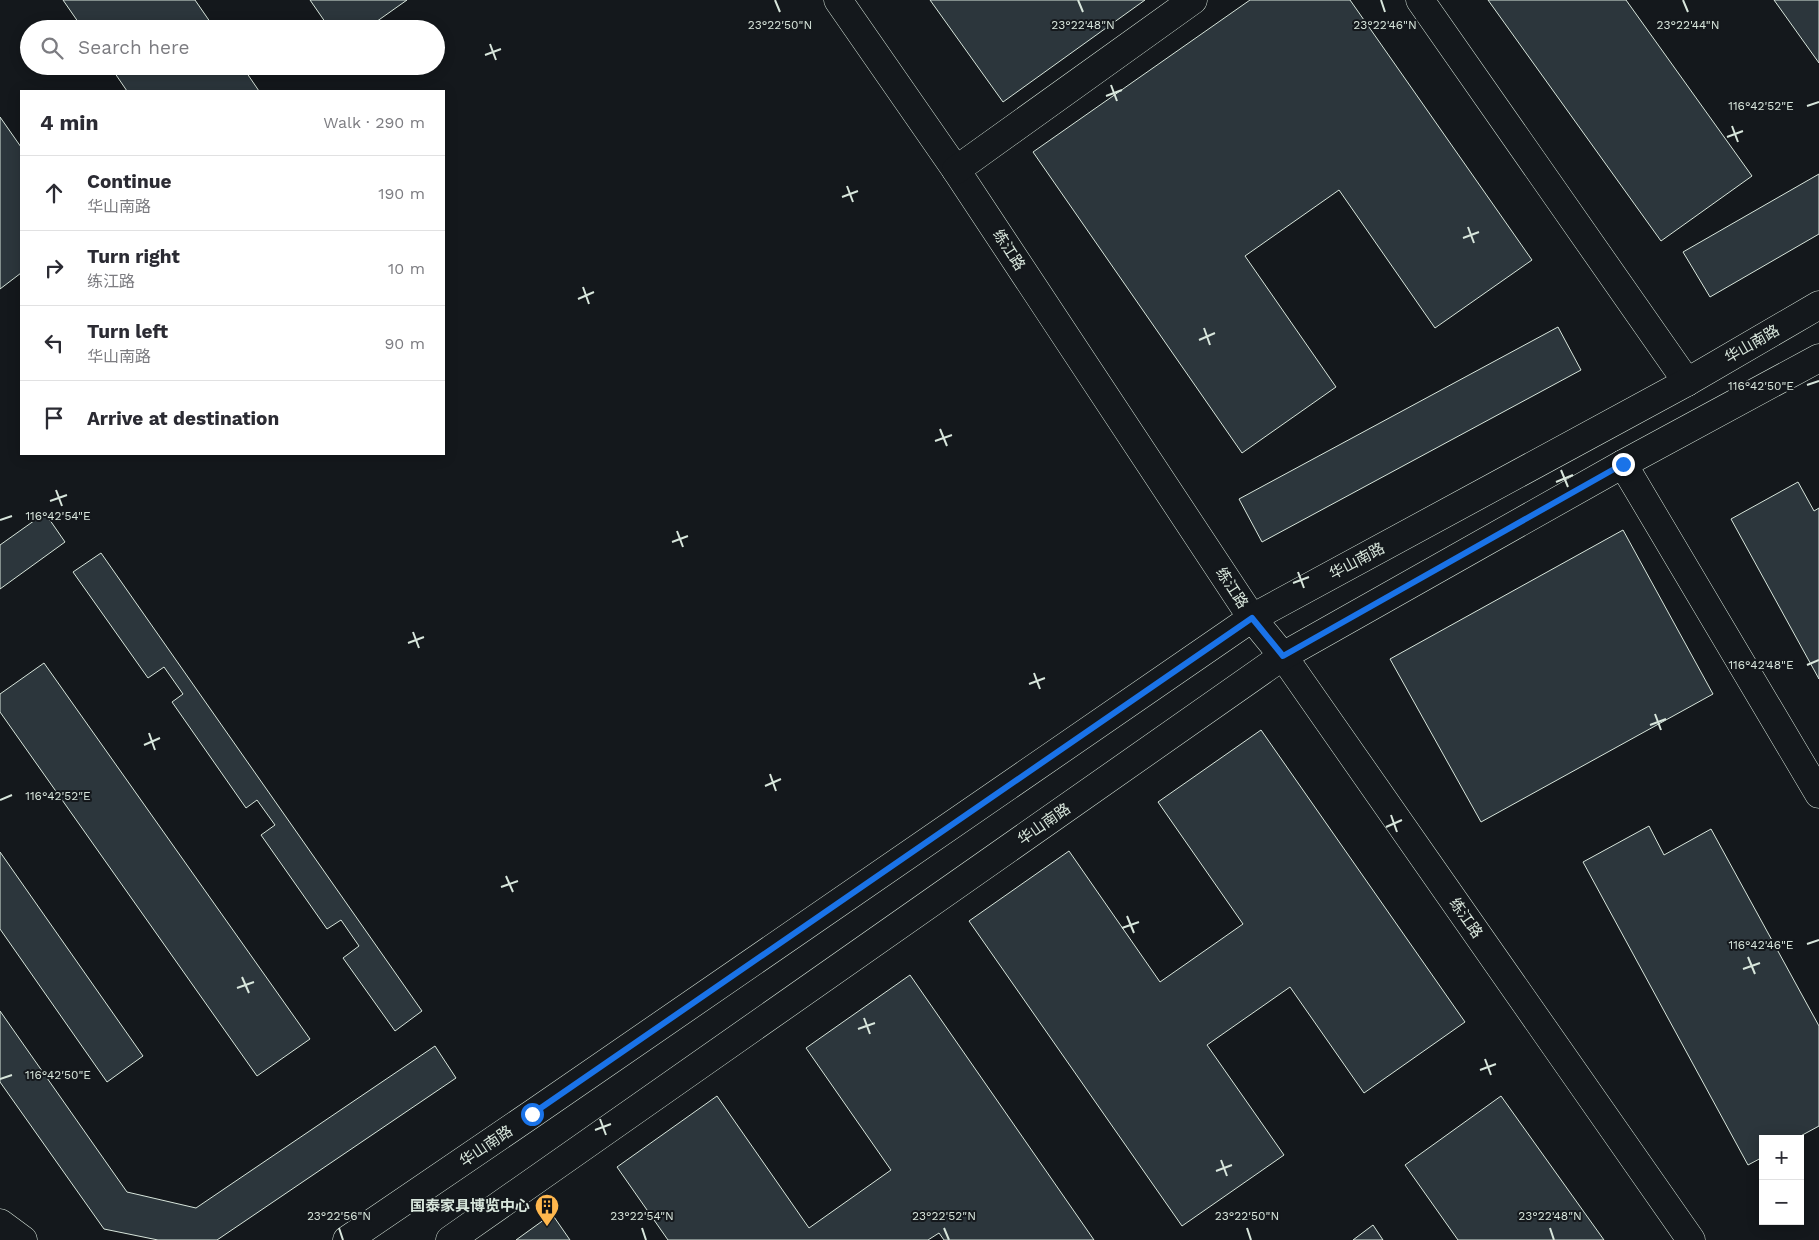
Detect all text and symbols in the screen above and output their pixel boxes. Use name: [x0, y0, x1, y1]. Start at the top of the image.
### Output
text: 23°22'50"N: [748, 18, 812, 32]
text: 23°22'48"N: [1051, 18, 1115, 32]
text: 23°22'46"N: [1353, 18, 1417, 32]
text: 23°22'44"N: [1657, 18, 1719, 32]
search box: [20, 20, 445, 75]
icon: search: [38, 34, 66, 62]
text: Search here: [78, 36, 189, 59]
text: 116°42'52"E: [1728, 99, 1794, 113]
text: 4 min: [40, 110, 98, 135]
text: Walk · 290 m: [323, 113, 425, 132]
text: Continue: [87, 170, 171, 193]
icon: ahead: [40, 179, 68, 207]
text: 190 m: [378, 184, 425, 203]
text: 华山南路: [87, 197, 151, 216]
street label: 练江路: [989, 226, 1029, 274]
text: Turn right: [87, 245, 180, 268]
icon: right: [40, 254, 68, 282]
text: 10 m: [388, 259, 425, 278]
text: 练江路: [87, 272, 135, 291]
text: Turn left: [87, 320, 168, 343]
street label: 华山南路: [1722, 321, 1782, 367]
icon: left: [40, 329, 68, 357]
text: 90 m: [384, 334, 425, 353]
text: 华山南路: [87, 347, 151, 366]
text: 116°42'50"E: [1728, 379, 1794, 393]
icon: arrive: [40, 404, 68, 432]
text: Arrive at destination: [87, 407, 279, 430]
route end: [1612, 453, 1635, 476]
text: 116°42'54"E: [25, 509, 91, 523]
street label: 华山南路: [1326, 539, 1388, 583]
street label: 练江路: [1212, 564, 1252, 612]
text: 116°42'48"E: [1728, 658, 1794, 672]
text: 116°42'52"E: [25, 789, 91, 803]
street label: 华山南路: [1014, 799, 1074, 849]
street label: 练江路: [1446, 894, 1486, 942]
text: 116°42'46"E: [1728, 938, 1794, 952]
text: 116°42'50"E: [25, 1068, 91, 1082]
route start: [521, 1103, 544, 1126]
street label: 华山南路: [456, 1122, 516, 1170]
map controls: [1759, 1135, 1804, 1225]
button: +: [1759, 1135, 1804, 1180]
button: −: [1759, 1180, 1804, 1225]
building icon: 国泰家具博览中心: [534, 1193, 560, 1227]
place label: 国泰家具博览中心: [410, 1197, 530, 1215]
text: 23°22'56"N: [307, 1209, 371, 1223]
text: 23°22'54"N: [610, 1209, 674, 1223]
text: 23°22'52"N: [912, 1209, 976, 1223]
text: 23°22'50"N: [1215, 1209, 1279, 1223]
text: 23°22'48"N: [1518, 1209, 1582, 1223]

